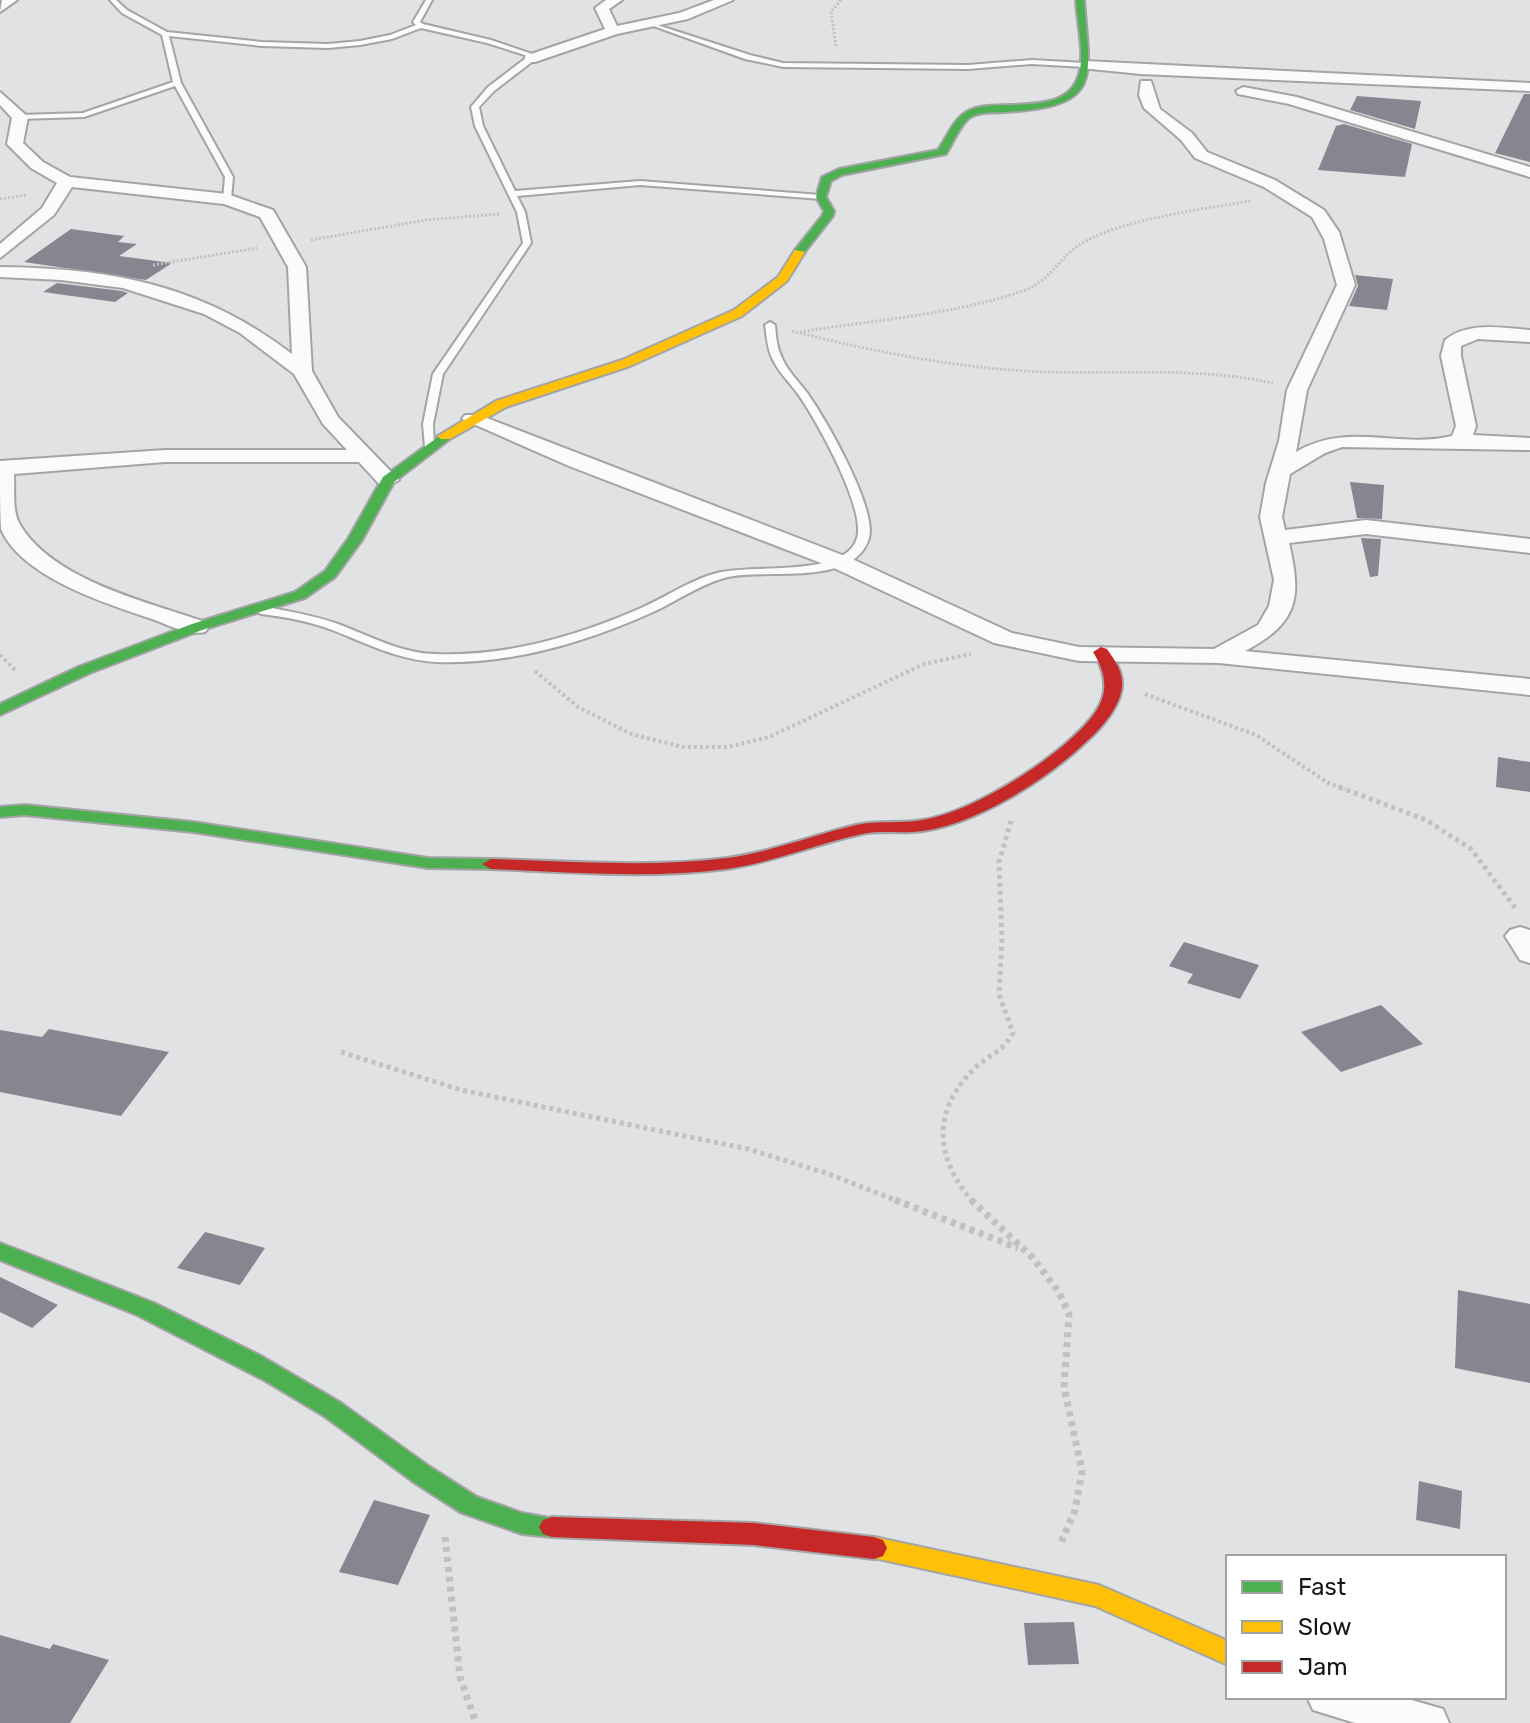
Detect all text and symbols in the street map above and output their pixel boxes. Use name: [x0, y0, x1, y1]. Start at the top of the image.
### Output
legend: [1226, 1555, 1506, 1699]
text: Fast: [1298, 1573, 1346, 1601]
text: Slow: [1298, 1613, 1351, 1641]
text: Jam: [1298, 1653, 1348, 1681]

